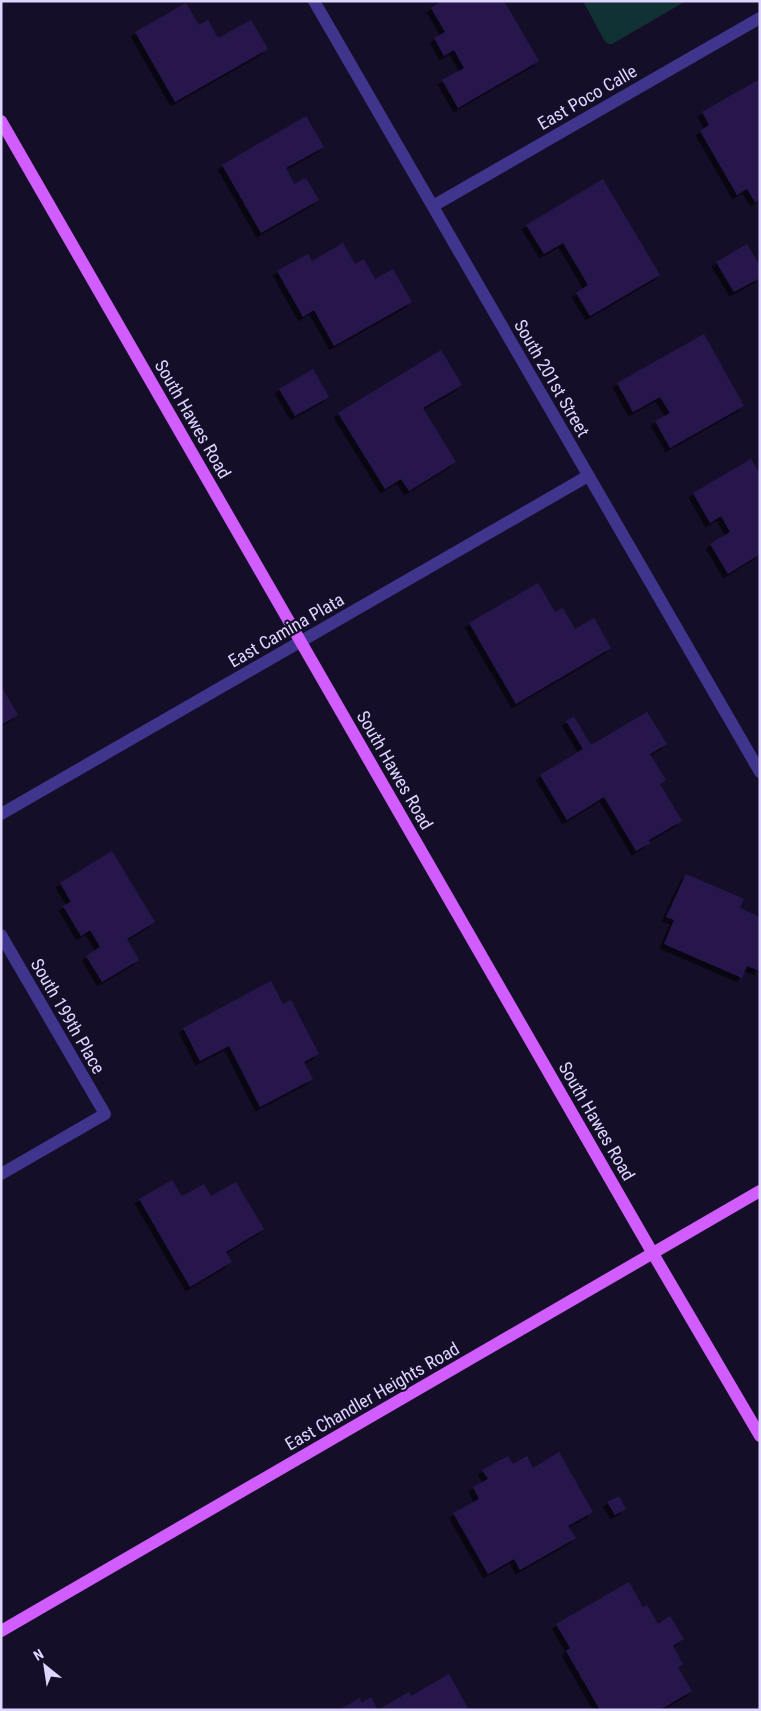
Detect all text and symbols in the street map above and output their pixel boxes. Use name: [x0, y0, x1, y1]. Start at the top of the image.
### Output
street label: East Poco Calle: [534, 60, 640, 134]
street label: South 201st Street: [510, 316, 594, 440]
street label: South Hawes Road: [151, 356, 235, 482]
street label: East Camina Plata: [224, 588, 348, 672]
street label: South Hawes Road: [353, 707, 437, 833]
street label: South 199th Place: [27, 955, 109, 1077]
street label: South Hawes Road: [555, 1058, 639, 1184]
street label: East Chandler Heights Road: [281, 1337, 463, 1455]
north arrow: [20, 1641, 70, 1691]
text: N: [31, 1646, 46, 1664]

